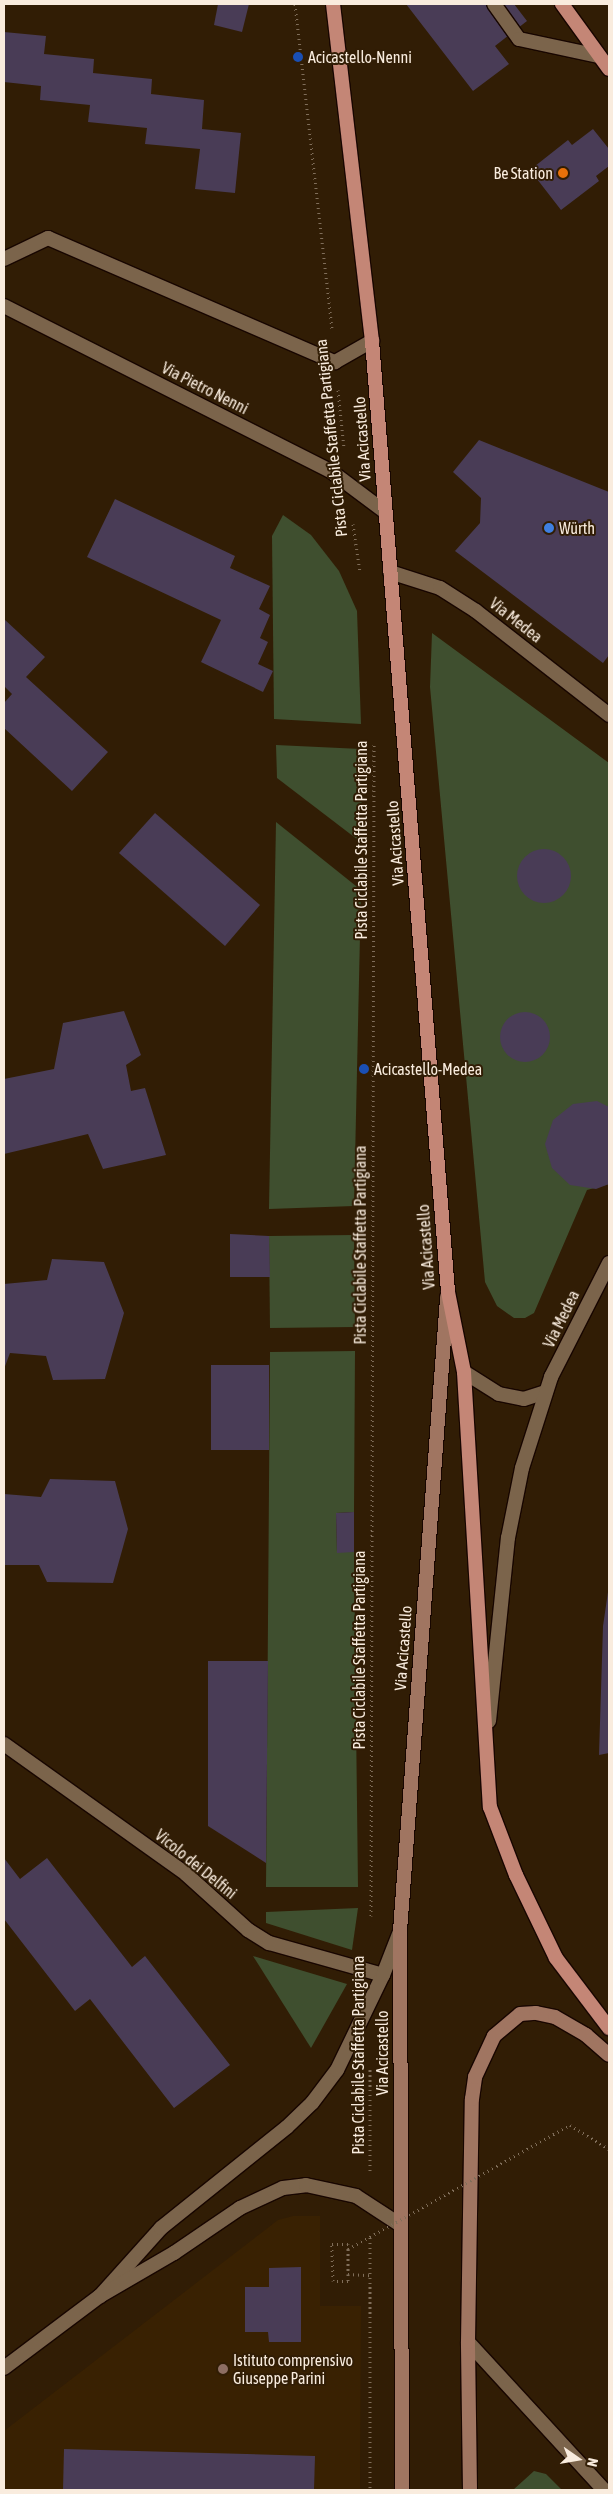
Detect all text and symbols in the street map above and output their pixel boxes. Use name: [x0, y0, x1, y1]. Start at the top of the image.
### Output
place label: Acicastello-Nenni: [308, 47, 412, 67]
marker: Acicastello-Nenni: [292, 51, 304, 63]
place label: Be Station: [494, 163, 553, 183]
marker: Be Station: [557, 167, 569, 179]
street label: Pista Ciclabile Staffetta Partigiana: [311, 338, 351, 538]
street label: Via Pietro Nenni: [159, 358, 251, 418]
street label: Via Acicastello: [349, 396, 375, 482]
place label: Würth: [559, 518, 595, 538]
marker: Würth: [543, 522, 555, 534]
street label: Via Medea: [486, 594, 546, 646]
street label: Pista Ciclabile Staffetta Partigiana: [351, 741, 371, 939]
street label: Via Acicastello: [382, 800, 408, 886]
place label: Acicastello-Medea: [374, 1059, 482, 1079]
marker: Acicastello-Medea: [358, 1063, 370, 1075]
street label: Pista Ciclabile Staffetta Partigiana: [350, 1146, 370, 1344]
street label: Via Acicastello: [413, 1204, 439, 1290]
street label: Via Medea: [539, 1287, 583, 1351]
street label: Pista Ciclabile Staffetta Partigiana: [349, 1551, 369, 1749]
street label: Via Acicastello: [390, 1605, 416, 1691]
street label: Vicolo dei Delfini: [151, 1825, 241, 1903]
street label: Pista Ciclabile Staffetta Partigiana: [348, 1956, 368, 2154]
street label: Via Acicastello: [372, 2010, 392, 2096]
place label: Istituto comprensivo Giuseppe Parini: [233, 2350, 353, 2388]
marker: Istituto comprensivo Giuseppe Parini: [217, 2363, 229, 2375]
north arrow: [553, 2434, 603, 2484]
text: N: [584, 2457, 601, 2468]

